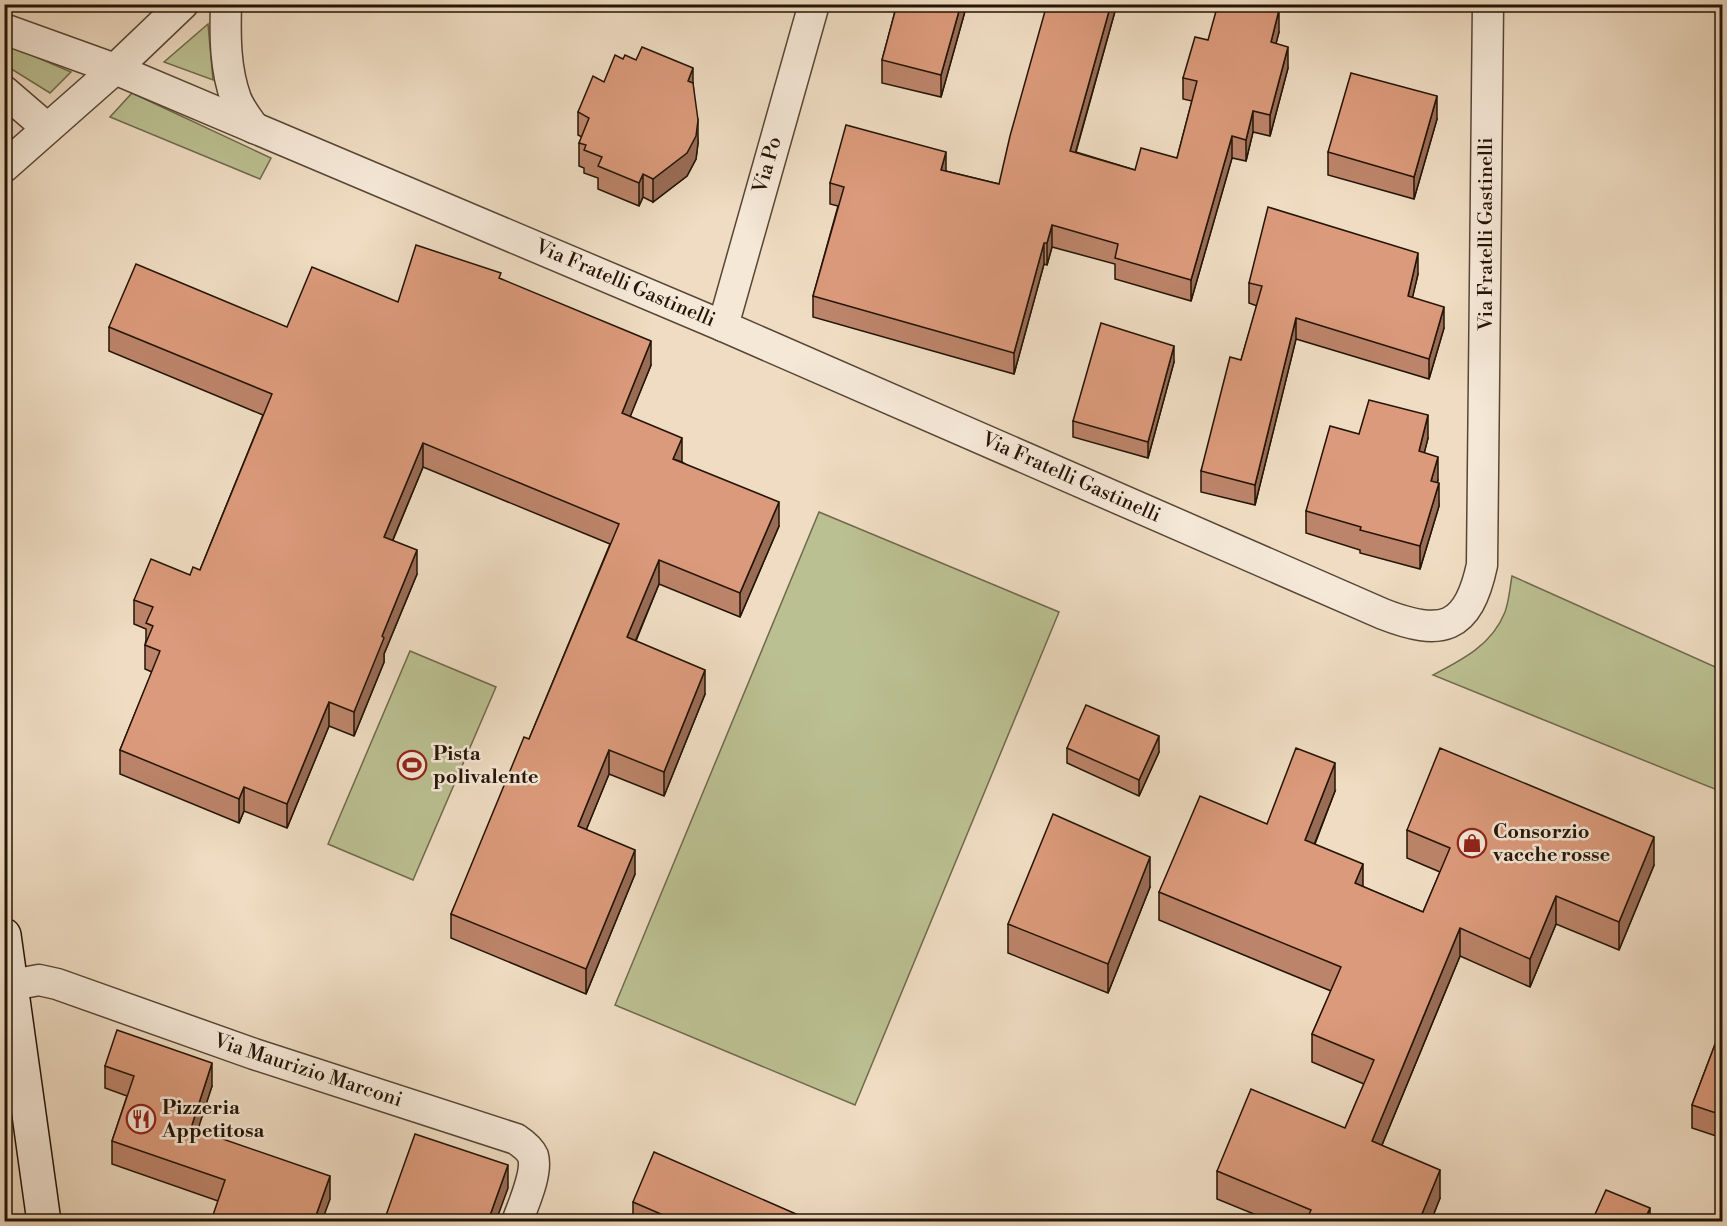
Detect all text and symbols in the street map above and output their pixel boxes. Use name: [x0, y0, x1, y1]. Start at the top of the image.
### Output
street label: Via Po: [748, 134, 788, 197]
street label: Via Fratelli Gastinelli: [1474, 137, 1499, 332]
street label: Via Fratelli Gastinelli: [530, 234, 719, 333]
street label: Via Fratelli Gastinelli: [977, 427, 1165, 529]
place label: Pista polivalente: [433, 742, 539, 790]
sports icon: Pista polivalente: [396, 749, 428, 781]
place label: Consorzio vacche rosse: [1492, 820, 1611, 868]
shop icon: Consorzio vacche rosse: [1456, 827, 1488, 859]
street label: Via Maurizio Marconi: [210, 1028, 406, 1113]
place label: Pizzeria Appetitosa: [161, 1096, 264, 1144]
restaurant icon: Pizzeria Appetitosa: [125, 1103, 157, 1135]

